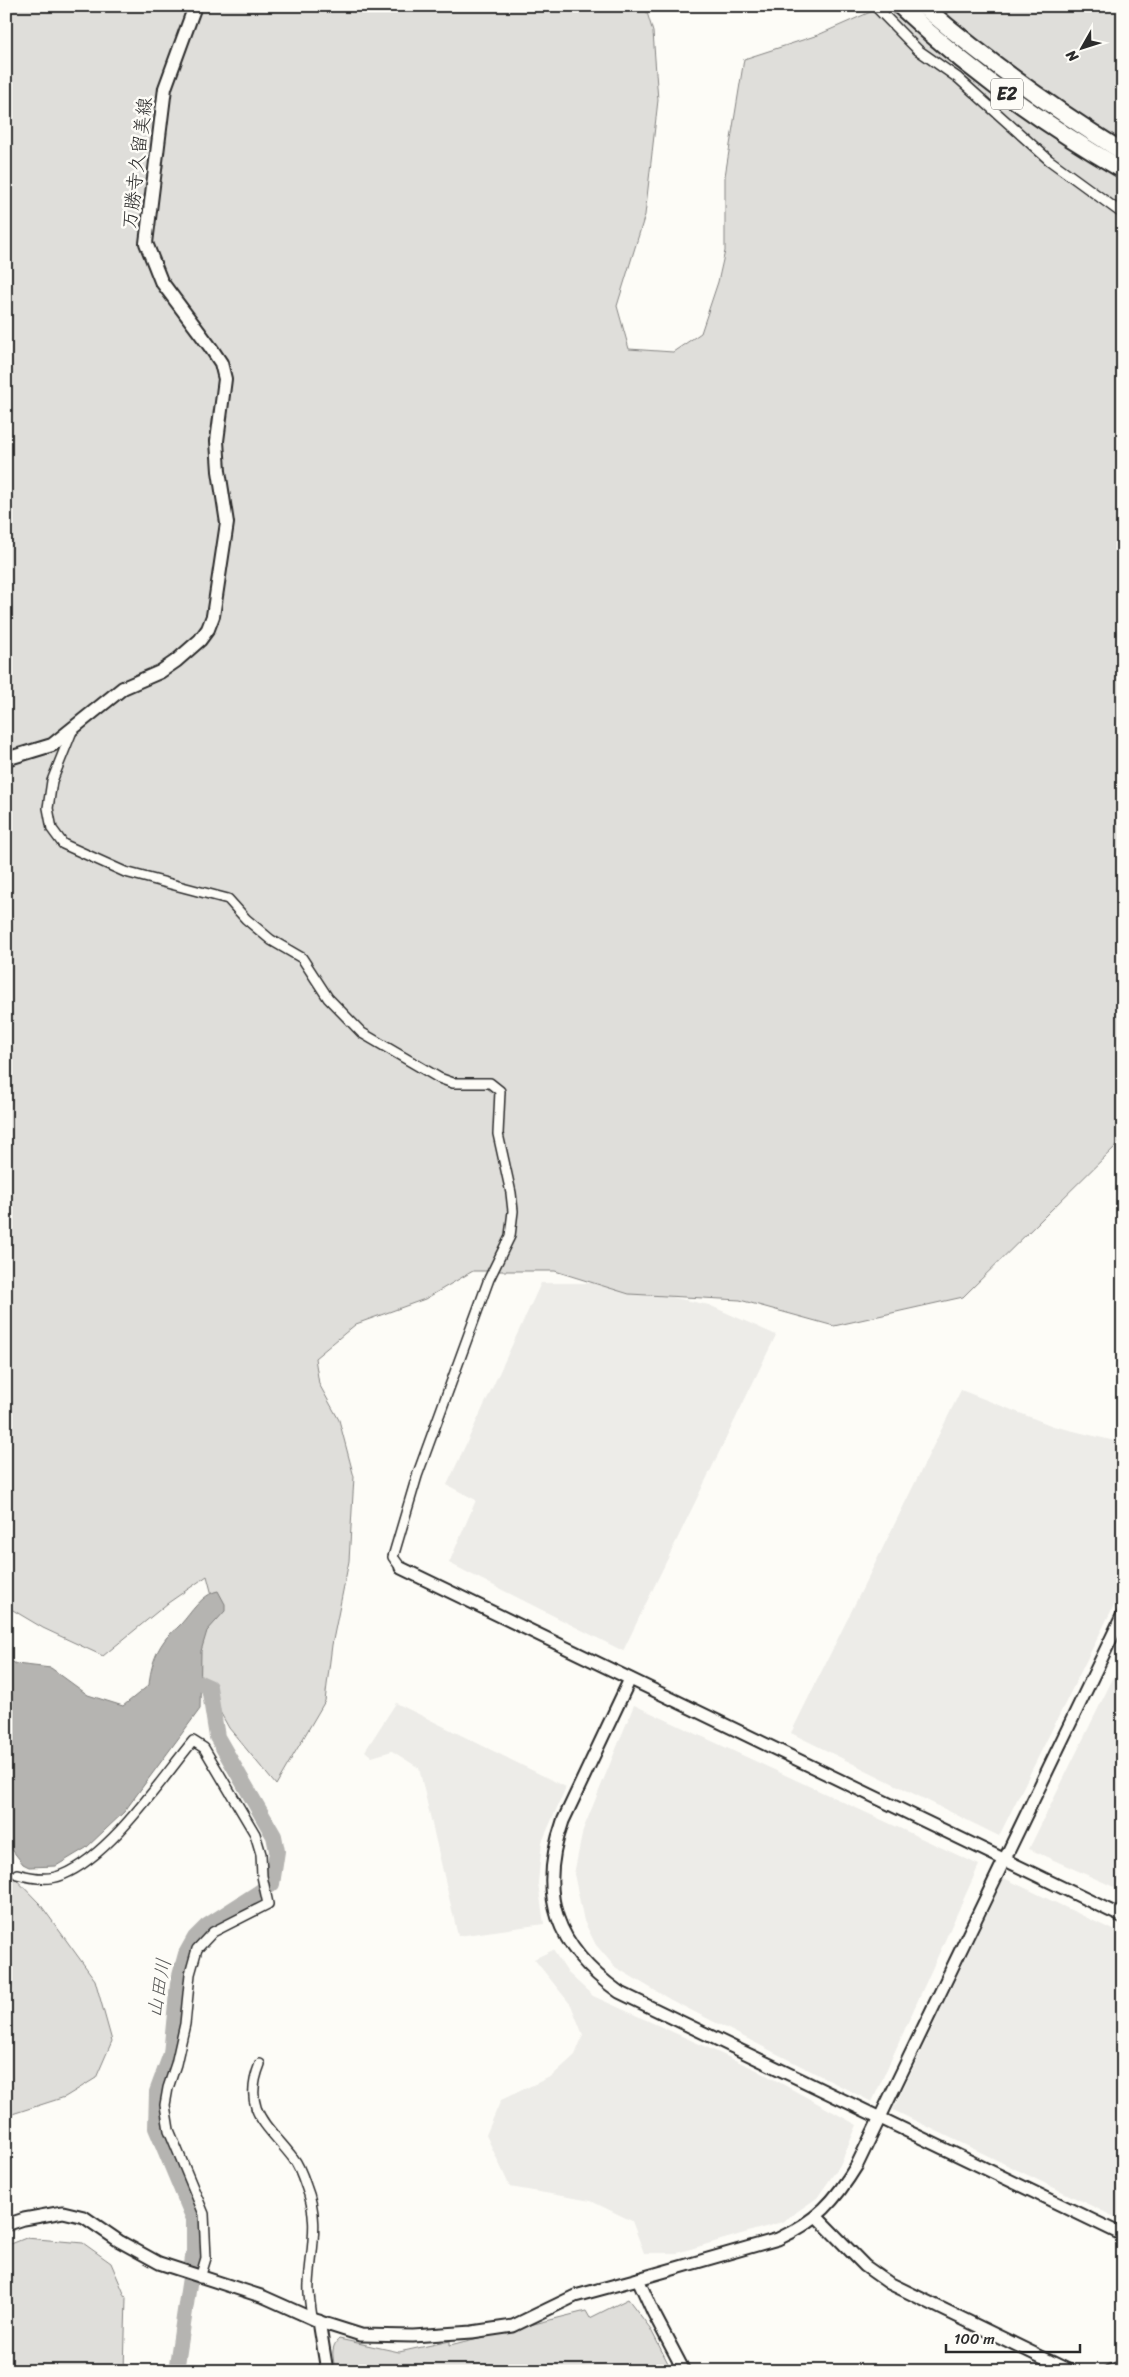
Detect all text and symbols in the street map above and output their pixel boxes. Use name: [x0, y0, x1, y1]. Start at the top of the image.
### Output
north arrow: [1056, 22, 1106, 72]
text: N: [1059, 44, 1086, 68]
road number: E2: [991, 78, 1023, 110]
street label: 万勝寺久留美線: [113, 95, 161, 231]
water label: 山田川: [137, 1955, 181, 2021]
scale bar: [946, 2322, 1080, 2354]
text: 100 m: [954, 2326, 995, 2352]

